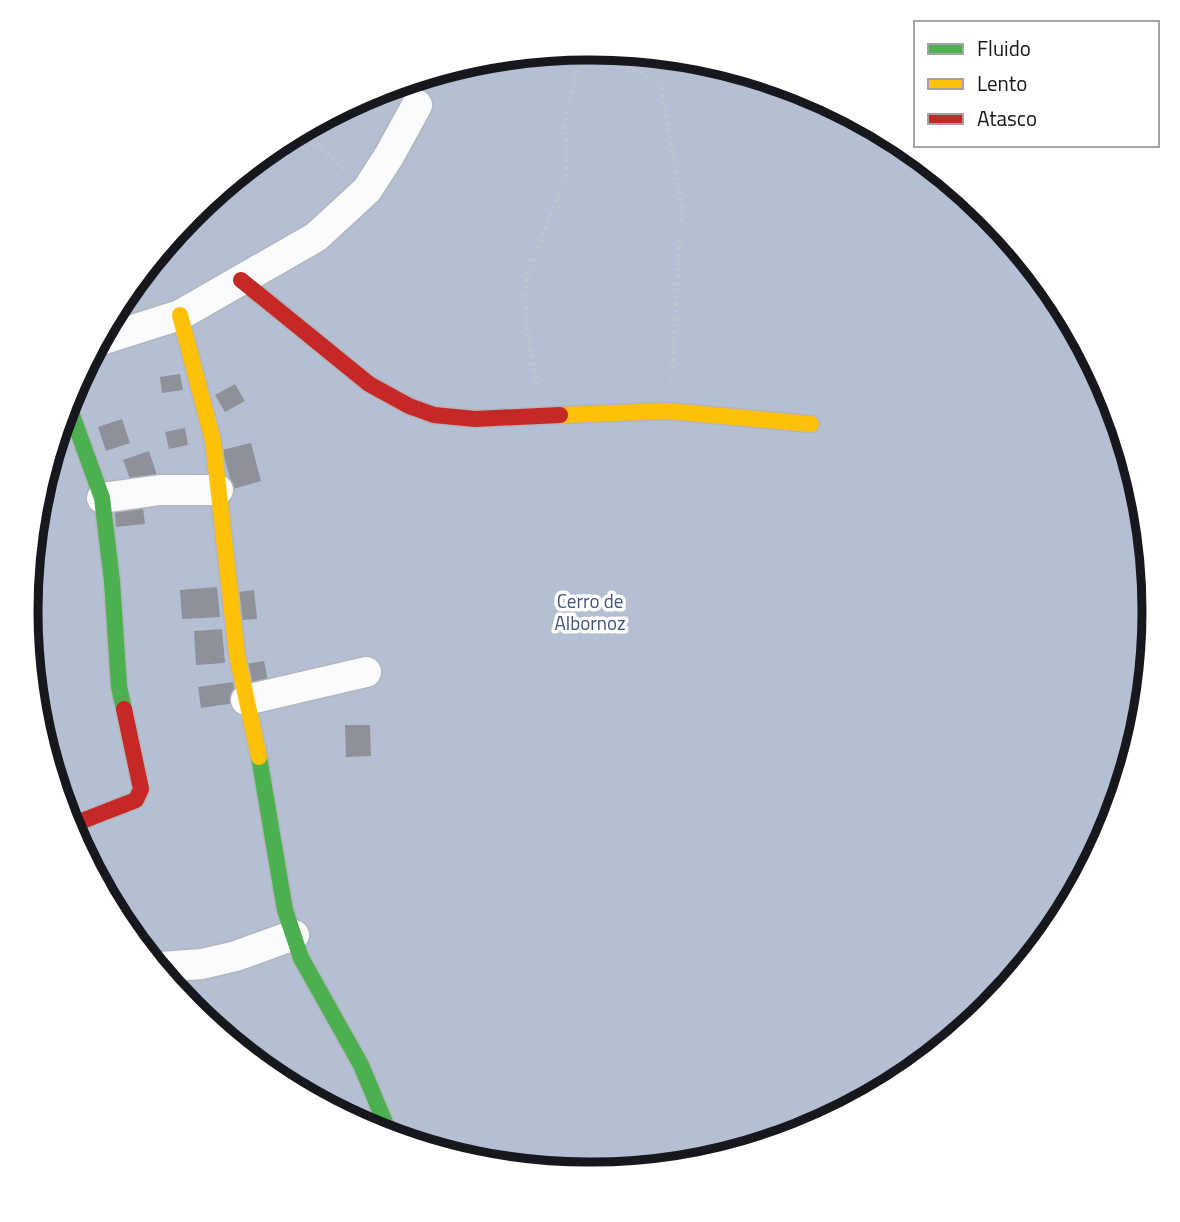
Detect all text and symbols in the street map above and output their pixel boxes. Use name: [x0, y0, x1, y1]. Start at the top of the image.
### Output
legend: [914, 21, 1159, 147]
text: Fluido: [977, 32, 1031, 64]
text: Lento: [977, 67, 1027, 99]
text: Atasco: [977, 102, 1037, 134]
park label: Cerro de Albornoz: [554, 586, 626, 637]

